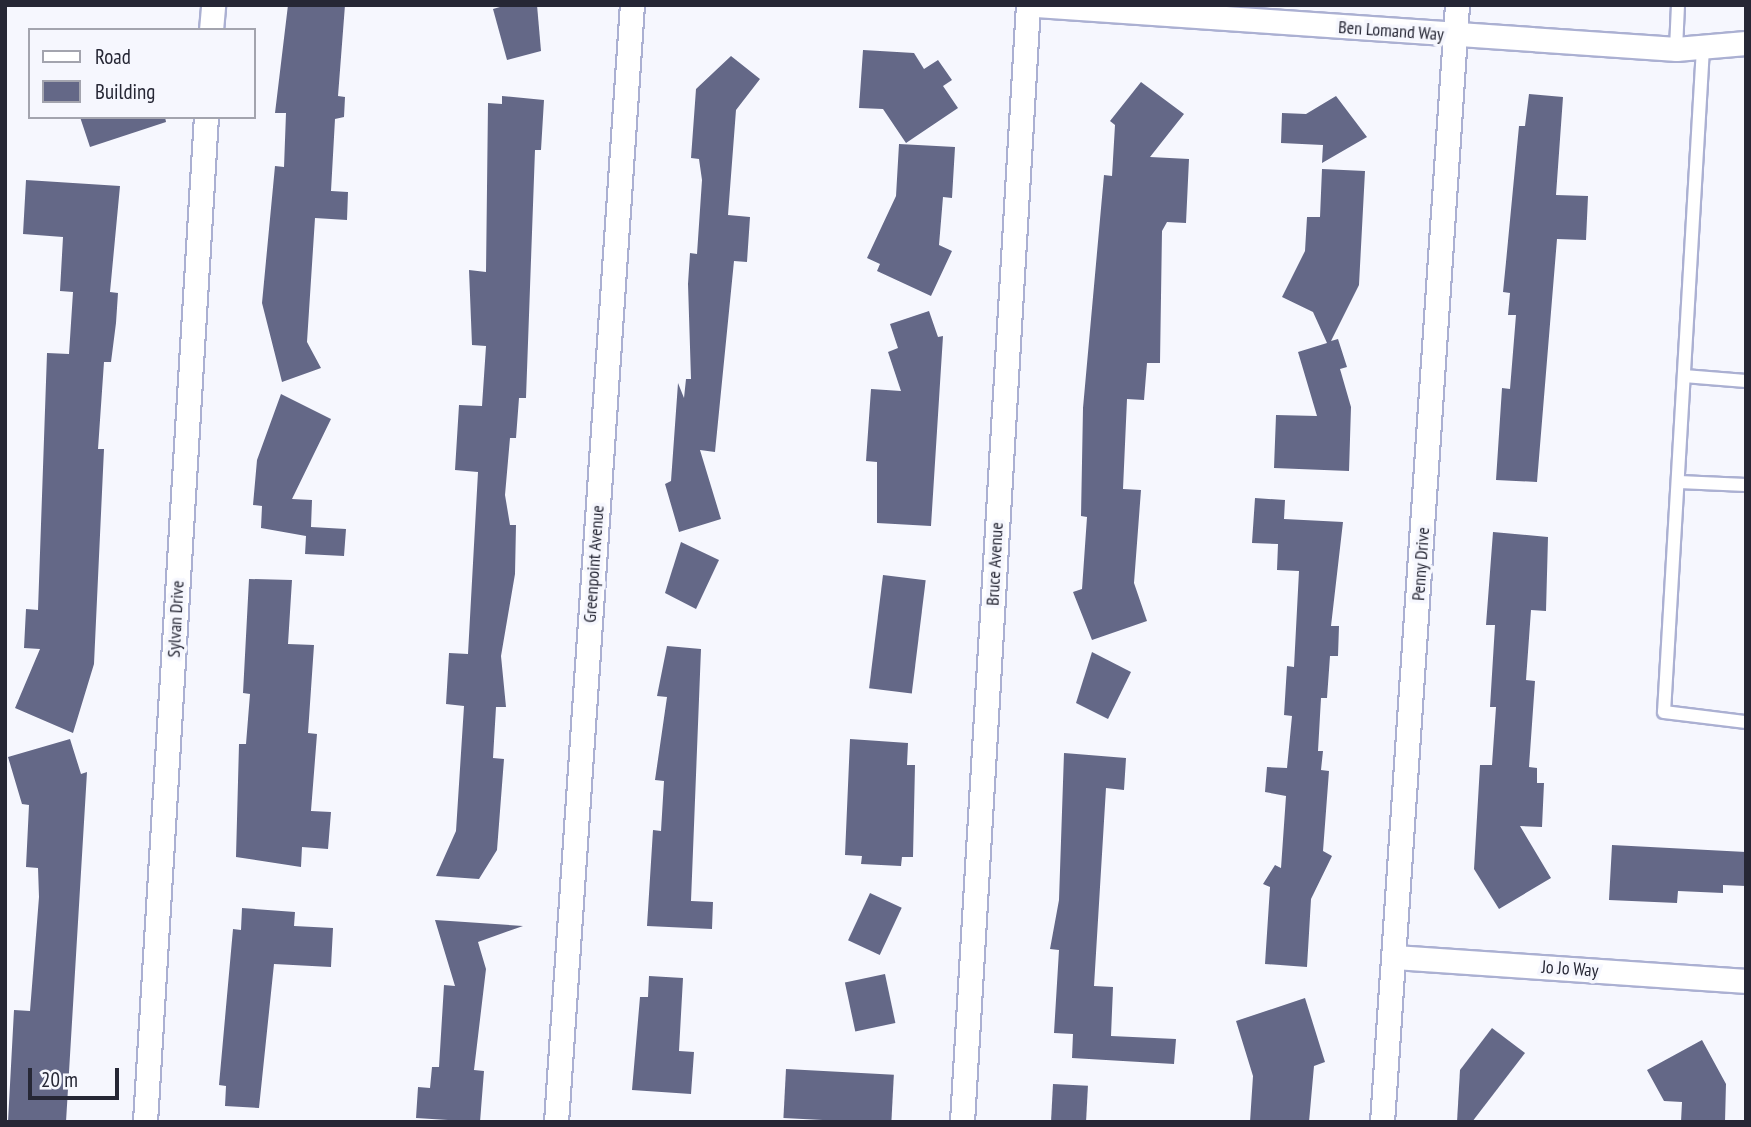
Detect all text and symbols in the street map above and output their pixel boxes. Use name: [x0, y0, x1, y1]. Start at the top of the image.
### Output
street label: Ben Lomand Way: [1337, 17, 1445, 45]
legend: [28, 28, 256, 119]
text: Road: [95, 43, 131, 70]
text: Building: [95, 78, 155, 105]
street label: Greenpoint Avenue: [579, 504, 609, 624]
street label: Bruce Avenue: [982, 521, 1008, 607]
street label: Penny Drive: [1408, 526, 1434, 602]
street label: Sylvan Drive: [163, 580, 189, 658]
street label: Jo Jo Way: [1541, 956, 1599, 982]
scale bar: [32, 1054, 122, 1098]
text: 20 m: [41, 1066, 78, 1093]

